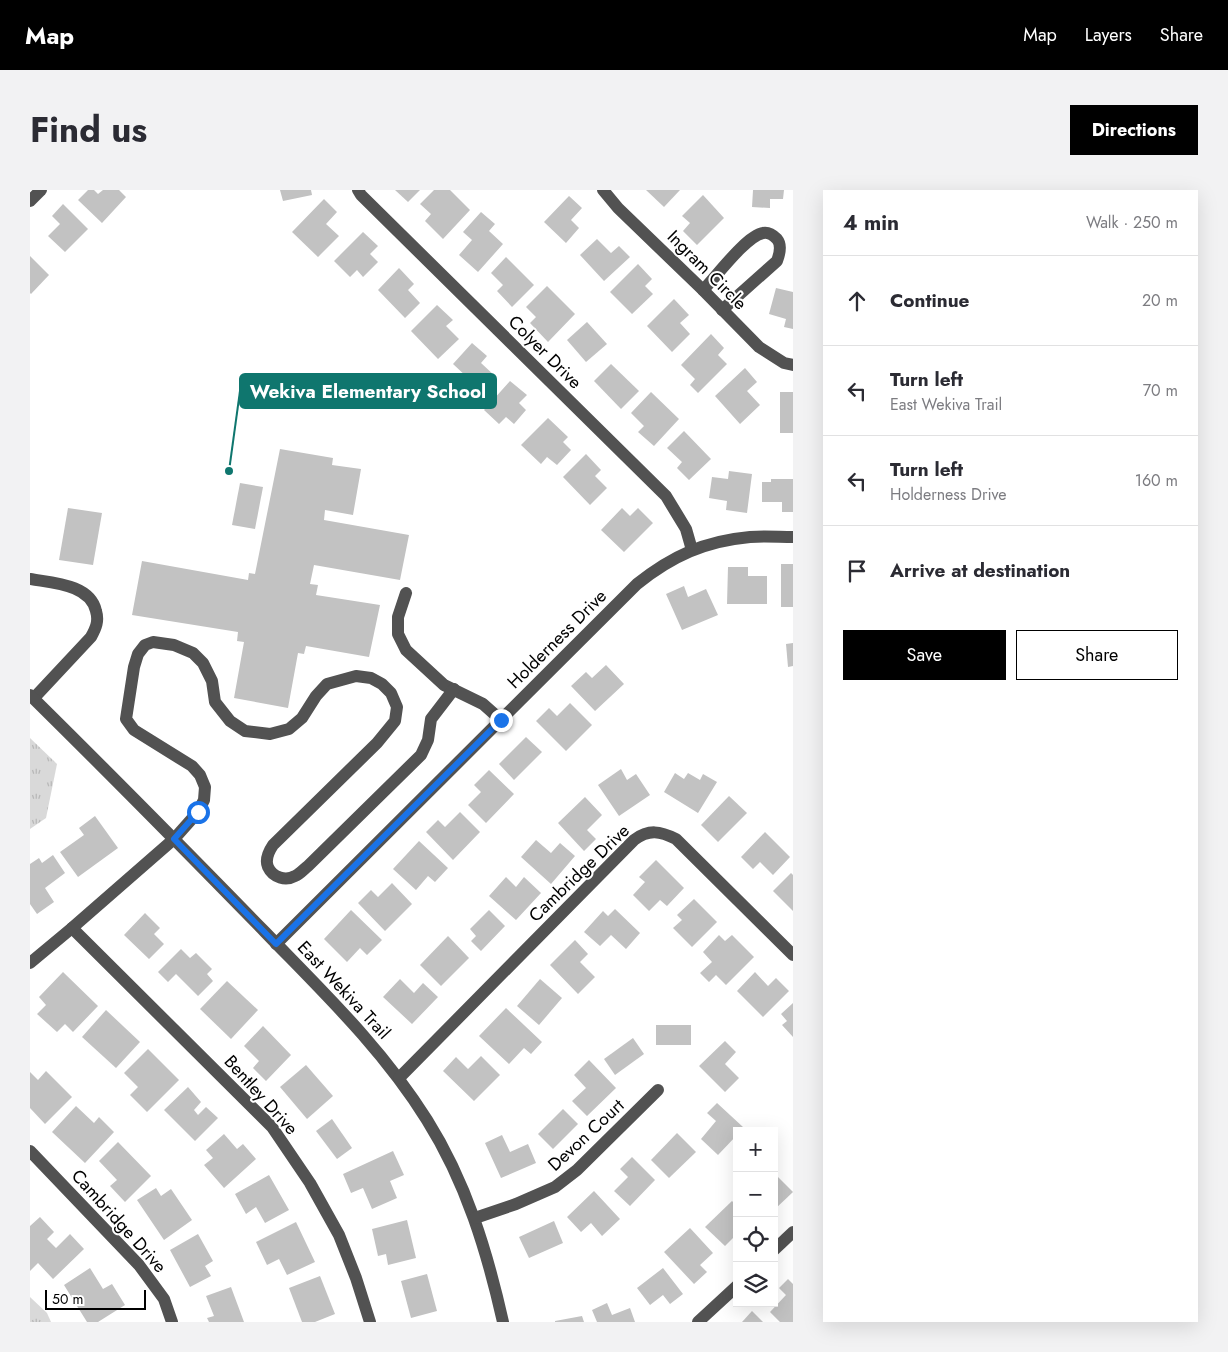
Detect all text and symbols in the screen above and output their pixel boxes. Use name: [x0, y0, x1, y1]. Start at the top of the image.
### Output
text: Map: [25, 18, 74, 53]
text: Map: [1023, 22, 1057, 48]
text: Layers: [1085, 22, 1132, 48]
text: Share: [1160, 22, 1203, 48]
text: Find us: [30, 105, 147, 155]
button: Directions: [1070, 105, 1198, 155]
text: 4 min: [843, 208, 899, 238]
text: Walk · 250 m: [1086, 211, 1178, 234]
street label: Ingram Circle: [661, 224, 753, 316]
icon: ahead: [843, 287, 871, 315]
text: Continue: [890, 287, 969, 314]
text: 20 m: [1142, 289, 1178, 312]
street label: Colyer Drive: [502, 309, 588, 395]
text: Turn left: [890, 366, 963, 393]
callout: Wekiva Elementary School: [240, 374, 496, 408]
icon: left: [843, 377, 871, 405]
text: Wekiva Elementary School: [250, 378, 486, 405]
text: 70 m: [1143, 379, 1178, 402]
text: East Wekiva Trail: [890, 393, 1002, 416]
text: Turn left: [890, 456, 963, 483]
icon: left: [843, 467, 871, 495]
text: 160 m: [1135, 469, 1178, 492]
text: Holderness Drive: [890, 483, 1007, 506]
icon: arrive: [843, 557, 871, 585]
text: Arrive at destination: [890, 557, 1070, 584]
street label: Holderness Drive: [501, 583, 613, 695]
button: Save: [843, 630, 1006, 680]
button: Share: [1016, 630, 1178, 680]
route end: [490, 709, 513, 732]
route start: [187, 801, 210, 824]
street label: Cambridge Drive: [523, 818, 635, 928]
street label: East Wekiva Trail: [291, 935, 397, 1045]
street label: Bentley Drive: [218, 1049, 304, 1141]
street label: Devon Court: [542, 1092, 630, 1177]
map controls: [733, 1127, 778, 1307]
button: +: [733, 1127, 778, 1172]
street label: Cambridge Drive: [65, 1163, 173, 1279]
button: −: [733, 1172, 778, 1217]
button: locate: [733, 1217, 778, 1262]
button: layers: [733, 1262, 778, 1307]
scale bar: [45, 1287, 146, 1310]
text: 50 m: [52, 1289, 83, 1309]

